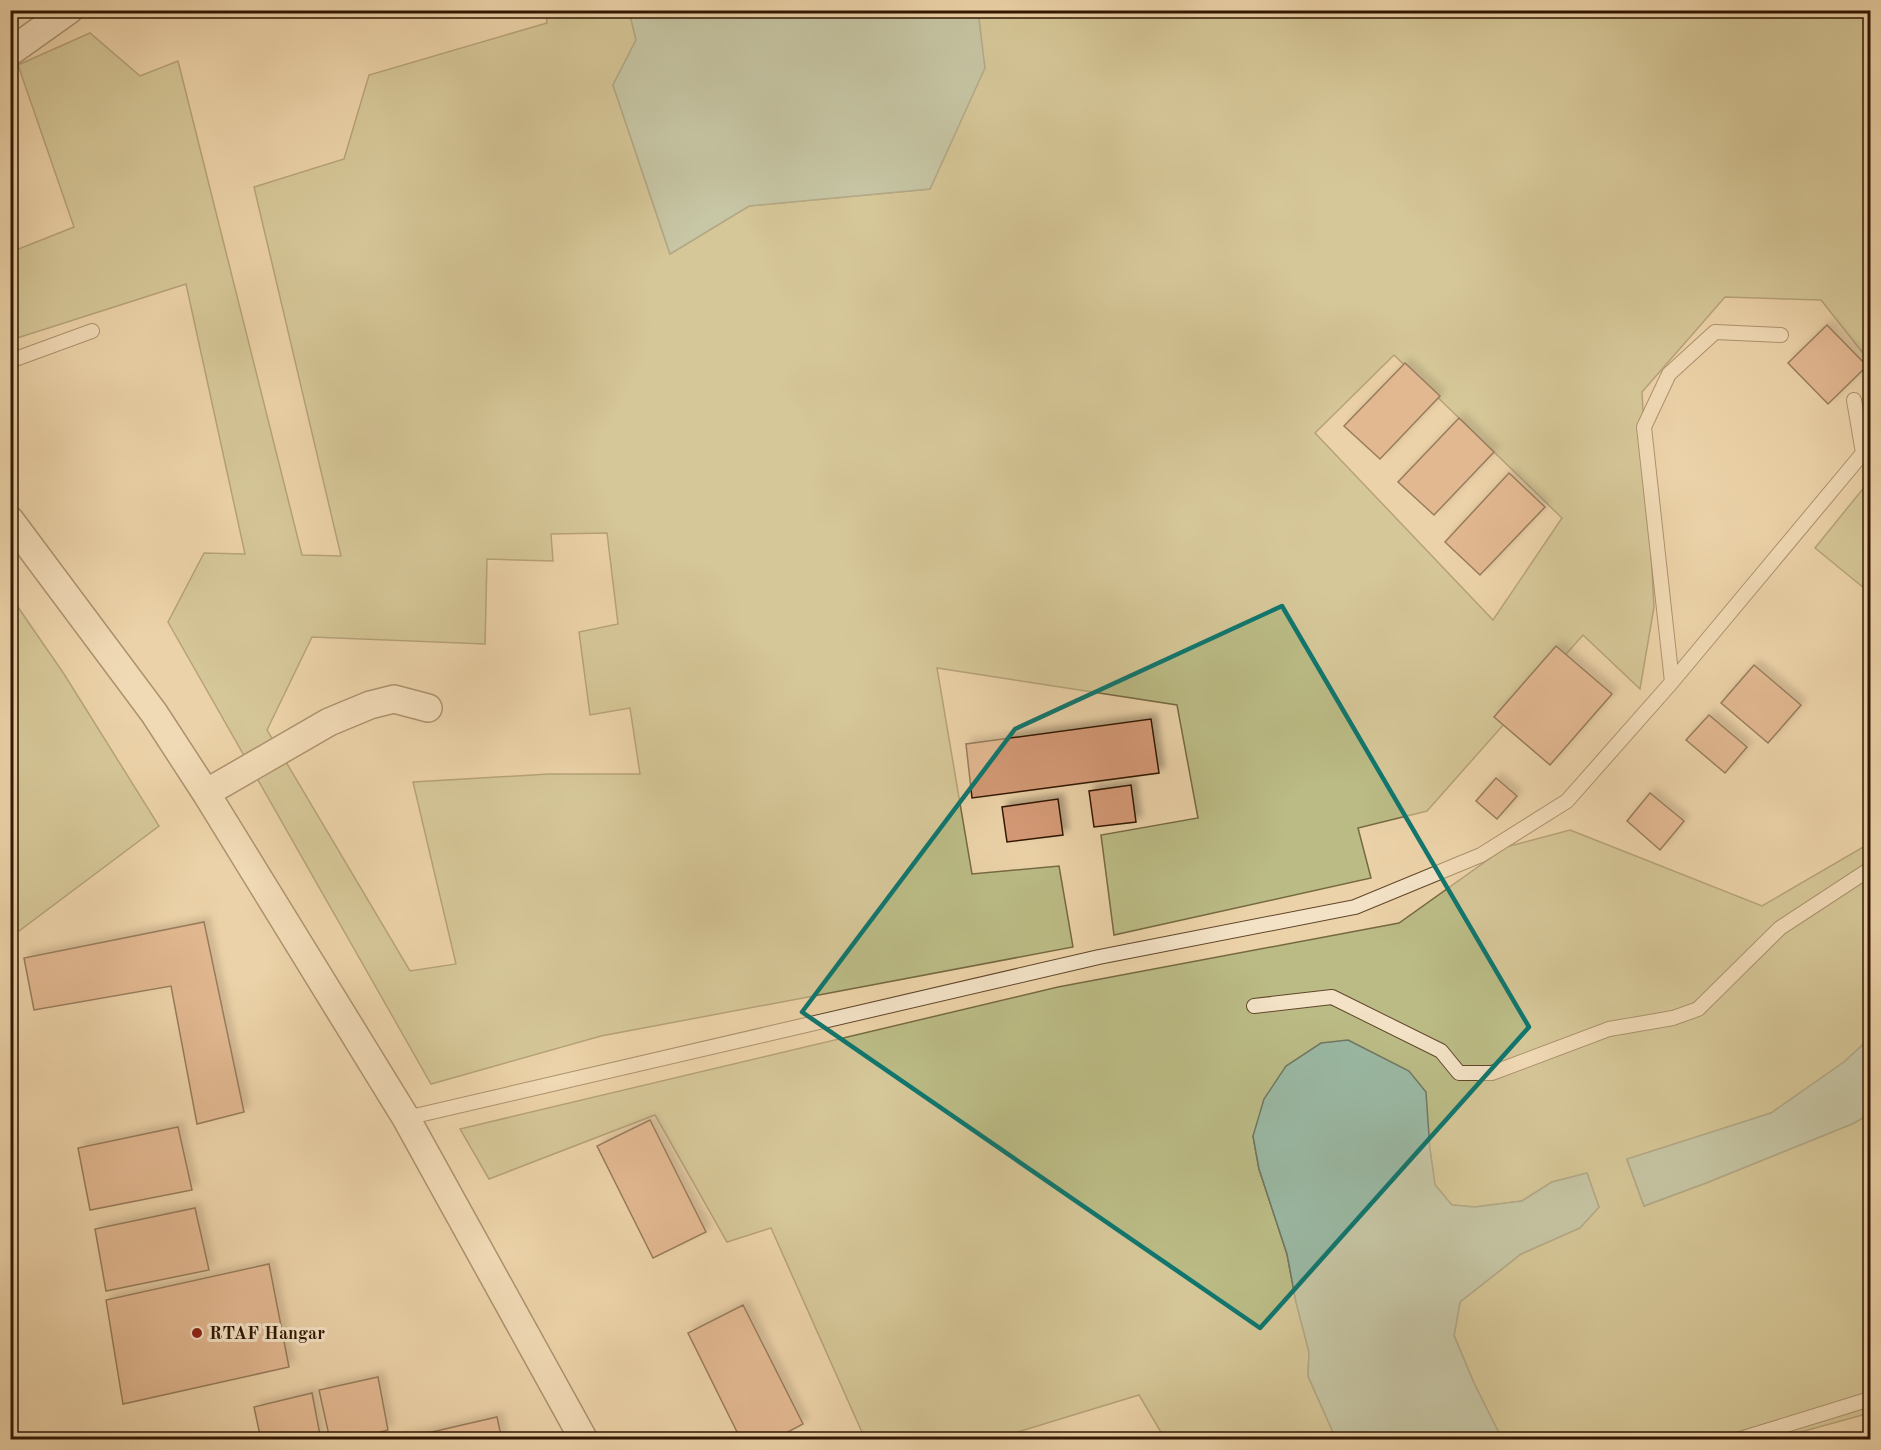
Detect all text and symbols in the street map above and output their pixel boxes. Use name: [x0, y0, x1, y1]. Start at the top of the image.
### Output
place label: RTAF Hangar: [209, 1325, 325, 1343]
marker: RTAF Hangar: [190, 1326, 204, 1340]

